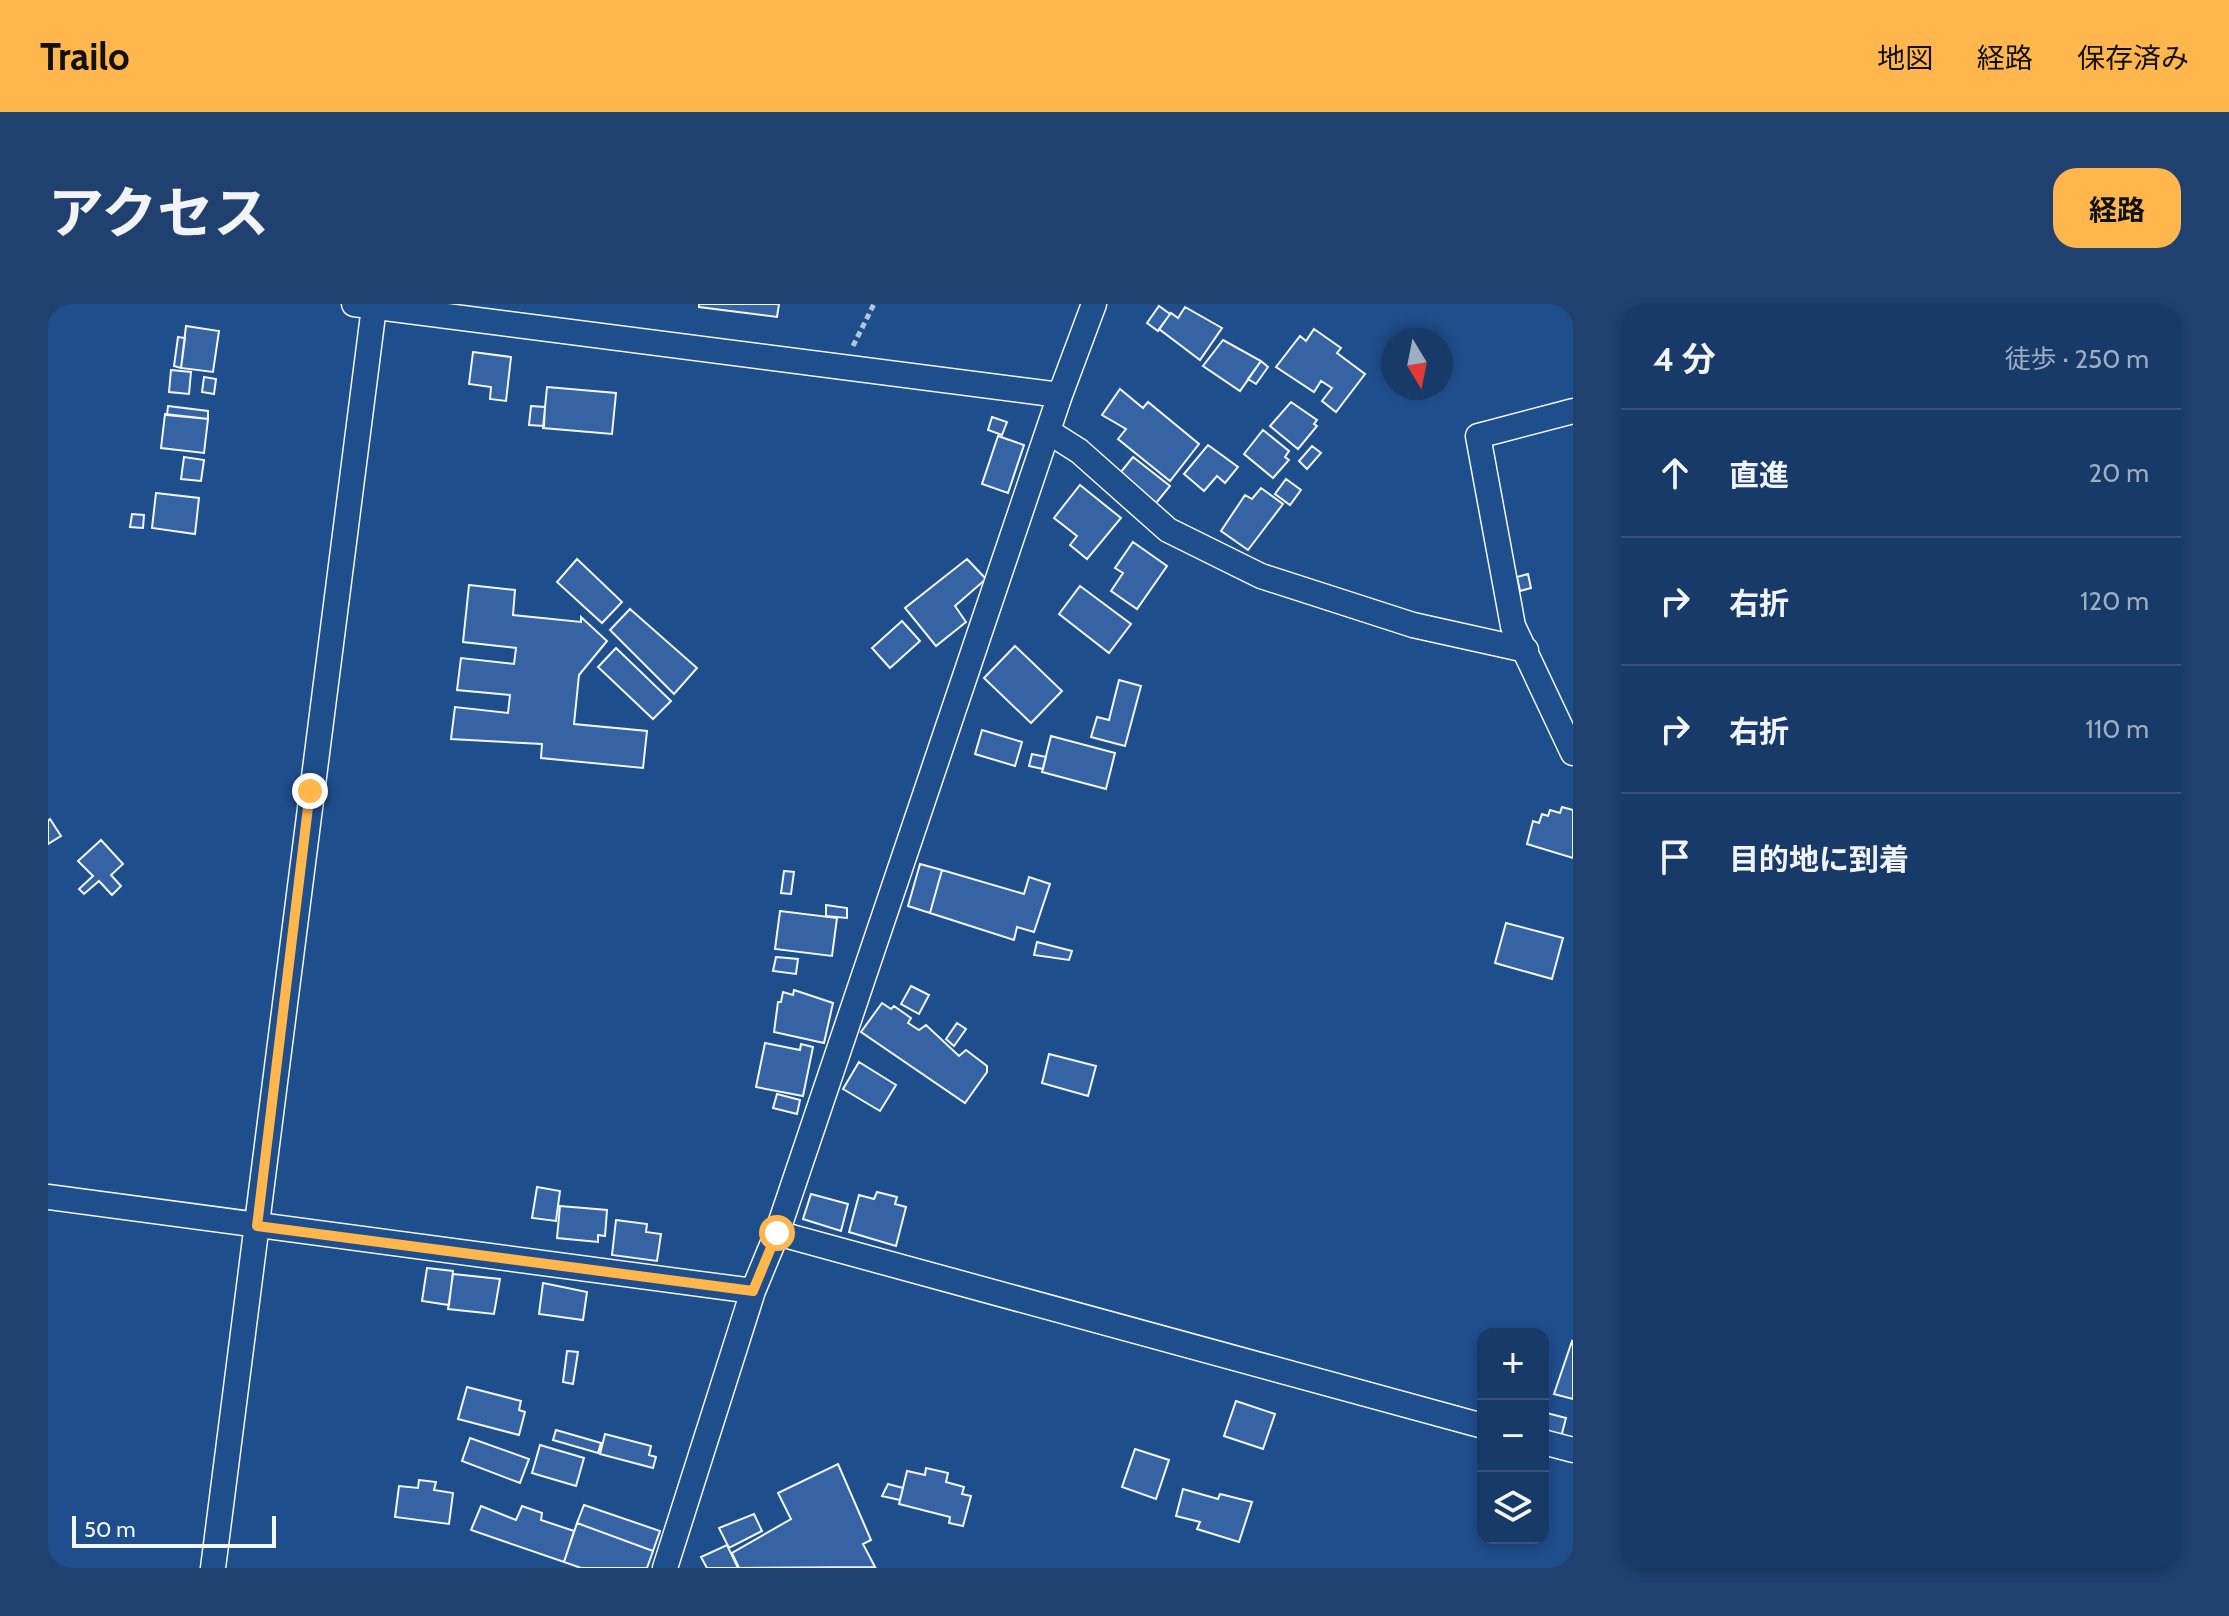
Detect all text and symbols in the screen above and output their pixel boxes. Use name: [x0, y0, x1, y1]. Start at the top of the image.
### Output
text: Trailo: [40, 33, 130, 80]
text: 地図: [1877, 41, 1933, 75]
text: 経路: [1977, 41, 2033, 75]
text: 保存済み: [2077, 41, 2189, 75]
button: 経路: [2053, 168, 2181, 248]
text: アクセス: [48, 179, 269, 247]
north arrow: [1381, 328, 1453, 400]
text: 4 分: [1653, 338, 1716, 380]
text: 徒歩 · 250 m: [2005, 343, 2149, 375]
icon: ahead: [1653, 451, 1697, 495]
text: 直進: [1729, 457, 1789, 494]
text: 20 m: [2089, 457, 2149, 489]
icon: right: [1653, 579, 1697, 623]
text: 右折: [1729, 585, 1789, 622]
text: 120 m: [2080, 585, 2149, 617]
icon: right: [1653, 707, 1697, 751]
text: 右折: [1729, 713, 1789, 750]
text: 110 m: [2085, 713, 2149, 745]
route end: [292, 773, 328, 809]
icon: arrive: [1653, 835, 1697, 879]
text: 目的地に到着: [1729, 841, 1909, 878]
route start: [759, 1215, 795, 1251]
map controls: [1477, 1328, 1549, 1544]
button: +: [1477, 1328, 1549, 1400]
button: −: [1477, 1400, 1549, 1472]
button: layers: [1477, 1472, 1549, 1544]
scale bar: [72, 1512, 276, 1548]
text: 50 m: [84, 1516, 136, 1543]

